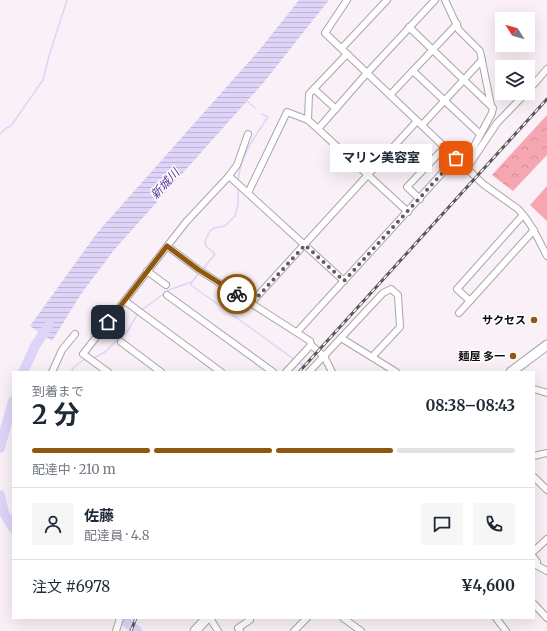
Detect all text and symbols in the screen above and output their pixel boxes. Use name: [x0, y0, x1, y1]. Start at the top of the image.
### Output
north arrow: [495, 12, 535, 52]
map controls: [495, 12, 535, 100]
button: layers: [495, 60, 535, 100]
pin: [439, 141, 473, 175]
callout: マリン美容室: [330, 144, 432, 172]
icon: bag: [445, 147, 467, 169]
text: マリン美容室: [342, 149, 420, 166]
water label: 新城川: [147, 164, 184, 202]
courier: [217, 274, 257, 314]
icon: bike: [226, 283, 248, 305]
pin: [91, 305, 125, 339]
icon: home: [97, 311, 119, 333]
place label: サクセス: [482, 313, 526, 327]
marker: サクセス: [529, 315, 539, 325]
place label: 麺屋 多一: [457, 349, 505, 363]
marker: 麺屋 多一: [508, 351, 518, 361]
text: 到着まで: [32, 383, 84, 400]
text: 08:38–08:43: [425, 396, 515, 415]
text: 2 分: [32, 398, 79, 431]
text: 配達中 · 210 m: [32, 461, 116, 478]
button: person: [32, 503, 74, 545]
button: chat: [421, 503, 463, 545]
button: phone: [473, 503, 515, 545]
text: 佐藤: [84, 506, 114, 525]
text: 配達員 · 4.8: [84, 527, 149, 544]
text: ¥4,600: [461, 576, 515, 595]
text: 注文 #6978: [32, 577, 110, 596]

